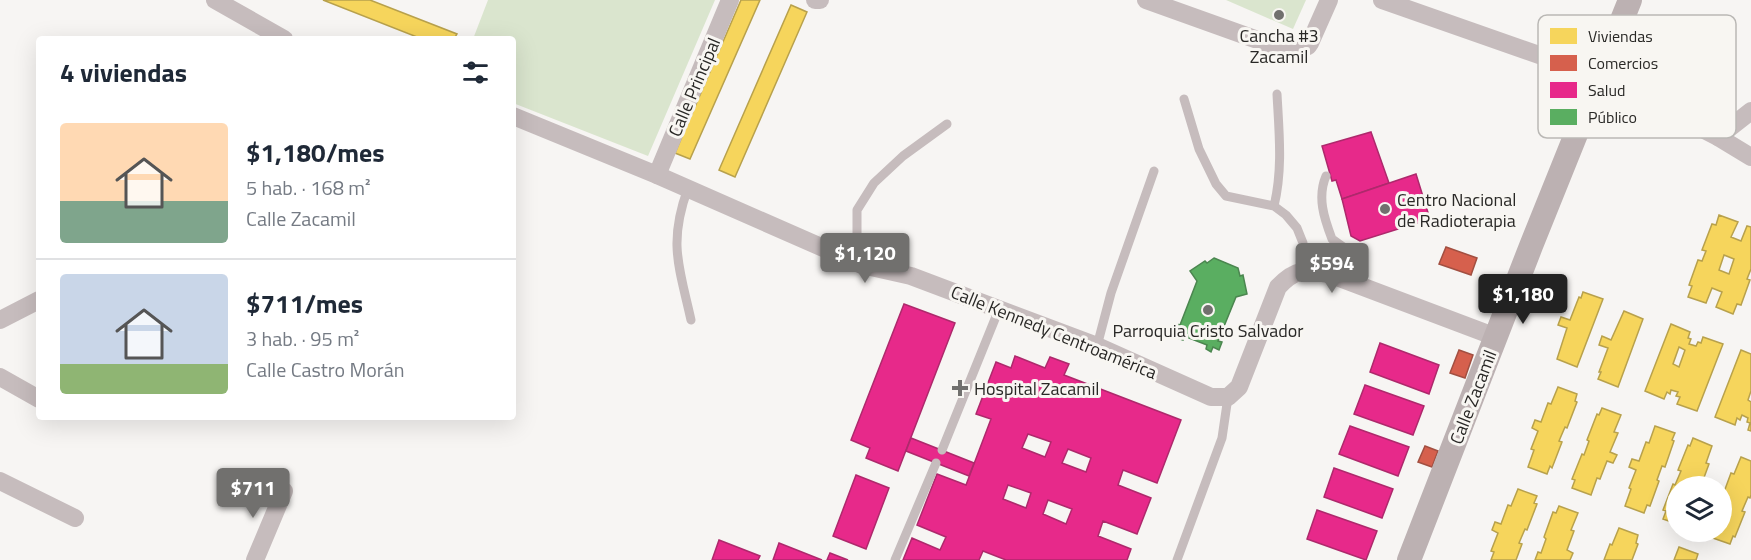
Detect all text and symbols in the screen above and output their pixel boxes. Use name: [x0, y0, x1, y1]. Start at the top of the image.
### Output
marker: Cancha #3 Zacamil: [1272, 8, 1286, 22]
legend: [1538, 15, 1736, 138]
place label: Cancha #3 Zacamil: [1239, 22, 1319, 70]
text: Viviendas: [1588, 24, 1653, 48]
street label: Calle Principal: [661, 33, 727, 141]
text: Comercios: [1588, 51, 1658, 75]
text: 4 viviendas: [60, 53, 187, 92]
icon: filters: [459, 56, 492, 89]
text: Salud: [1588, 78, 1625, 102]
text: Público: [1588, 105, 1637, 129]
text: $1,180/mes: [246, 133, 385, 172]
icon: home: [108, 147, 180, 219]
text: 5 hab. · 168 m²: [246, 172, 371, 203]
place label: Centro Nacional de Radioterapia: [1397, 186, 1516, 234]
marker: Centro Nacional de Radioterapia: [1378, 202, 1392, 216]
text: Calle Zacamil: [246, 203, 356, 234]
pin: $1,120: [816, 233, 914, 284]
text: $1,120: [834, 237, 896, 268]
pin: $594: [1296, 243, 1368, 294]
text: $594: [1310, 247, 1354, 278]
pin: $1,180: [1474, 274, 1572, 325]
street label: Calle Kennedy Centroamérica: [947, 278, 1161, 386]
text: $1,180: [1492, 278, 1554, 309]
text: $711/mes: [246, 284, 363, 323]
icon: home: [108, 298, 180, 370]
marker: Parroquia Cristo Salvador: [1201, 303, 1215, 317]
place label: Parroquia Cristo Salvador: [1112, 317, 1304, 344]
text: 3 hab. · 95 m²: [246, 323, 359, 354]
street label: Calle Zacamil: [1443, 346, 1503, 448]
text: Calle Castro Morán: [246, 354, 404, 385]
place label: Hospital Zacamil: [974, 375, 1100, 402]
marker: Hospital Zacamil: [951, 379, 969, 397]
pin: $711: [217, 468, 289, 519]
text: $711: [231, 472, 275, 503]
map controls: [1666, 476, 1732, 542]
button: layers: [1666, 476, 1732, 542]

